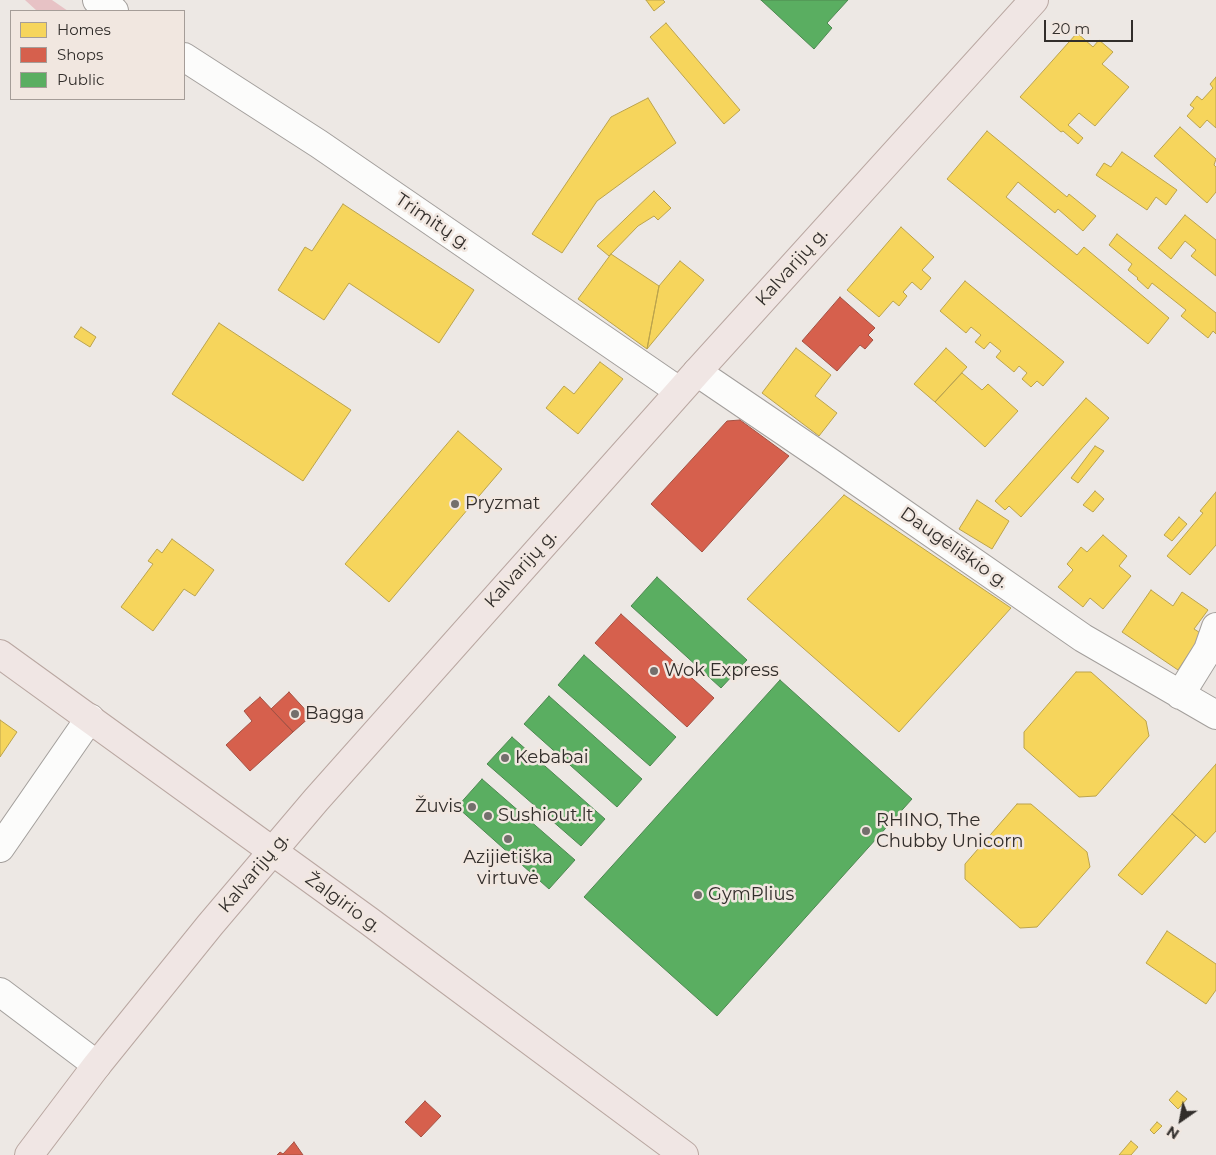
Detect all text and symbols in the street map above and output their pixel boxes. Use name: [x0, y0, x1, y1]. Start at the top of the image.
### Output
legend: [10, 10, 185, 100]
scale bar: [1046, 10, 1135, 42]
text: 20 m: [1052, 19, 1090, 38]
text: Homes: [57, 20, 111, 39]
text: Shops: [57, 45, 103, 64]
text: Public: [57, 70, 105, 89]
street label: Trimitų g.: [391, 189, 475, 255]
street label: Kalvarijų g.: [751, 223, 833, 311]
place label: Pryzmat: [465, 493, 540, 515]
marker: Pryzmat: [449, 498, 461, 510]
street label: Daugėliškio g.: [896, 503, 1012, 593]
street label: Kalvarijų g.: [480, 525, 562, 613]
place label: Wok Express: [664, 660, 779, 682]
marker: Wok Express: [648, 665, 660, 677]
place label: Bagga: [305, 703, 364, 725]
marker: Bagga: [289, 708, 301, 720]
place label: Kebabai: [515, 747, 589, 769]
marker: Kebabai: [499, 752, 511, 764]
place label: Žuvis: [415, 796, 462, 818]
marker: Žuvis: [466, 801, 478, 813]
place label: Sushiout.lt: [498, 805, 594, 827]
marker: Sushiout.lt: [482, 810, 494, 822]
place label: RHINO, The Chubby Unicorn: [876, 810, 1023, 852]
marker: RHINO, The Chubby Unicorn: [860, 825, 872, 837]
street label: Kalvarijų g.: [214, 829, 294, 917]
marker: Azijietiška virtuvė: [502, 833, 514, 845]
place label: Azijietiška virtuvė: [463, 847, 553, 890]
street label: Žalgirio g.: [301, 868, 385, 938]
place label: GymPlius: [708, 884, 794, 906]
marker: GymPlius: [692, 889, 704, 901]
north arrow: [1156, 1095, 1206, 1145]
text: N: [1163, 1122, 1182, 1143]

